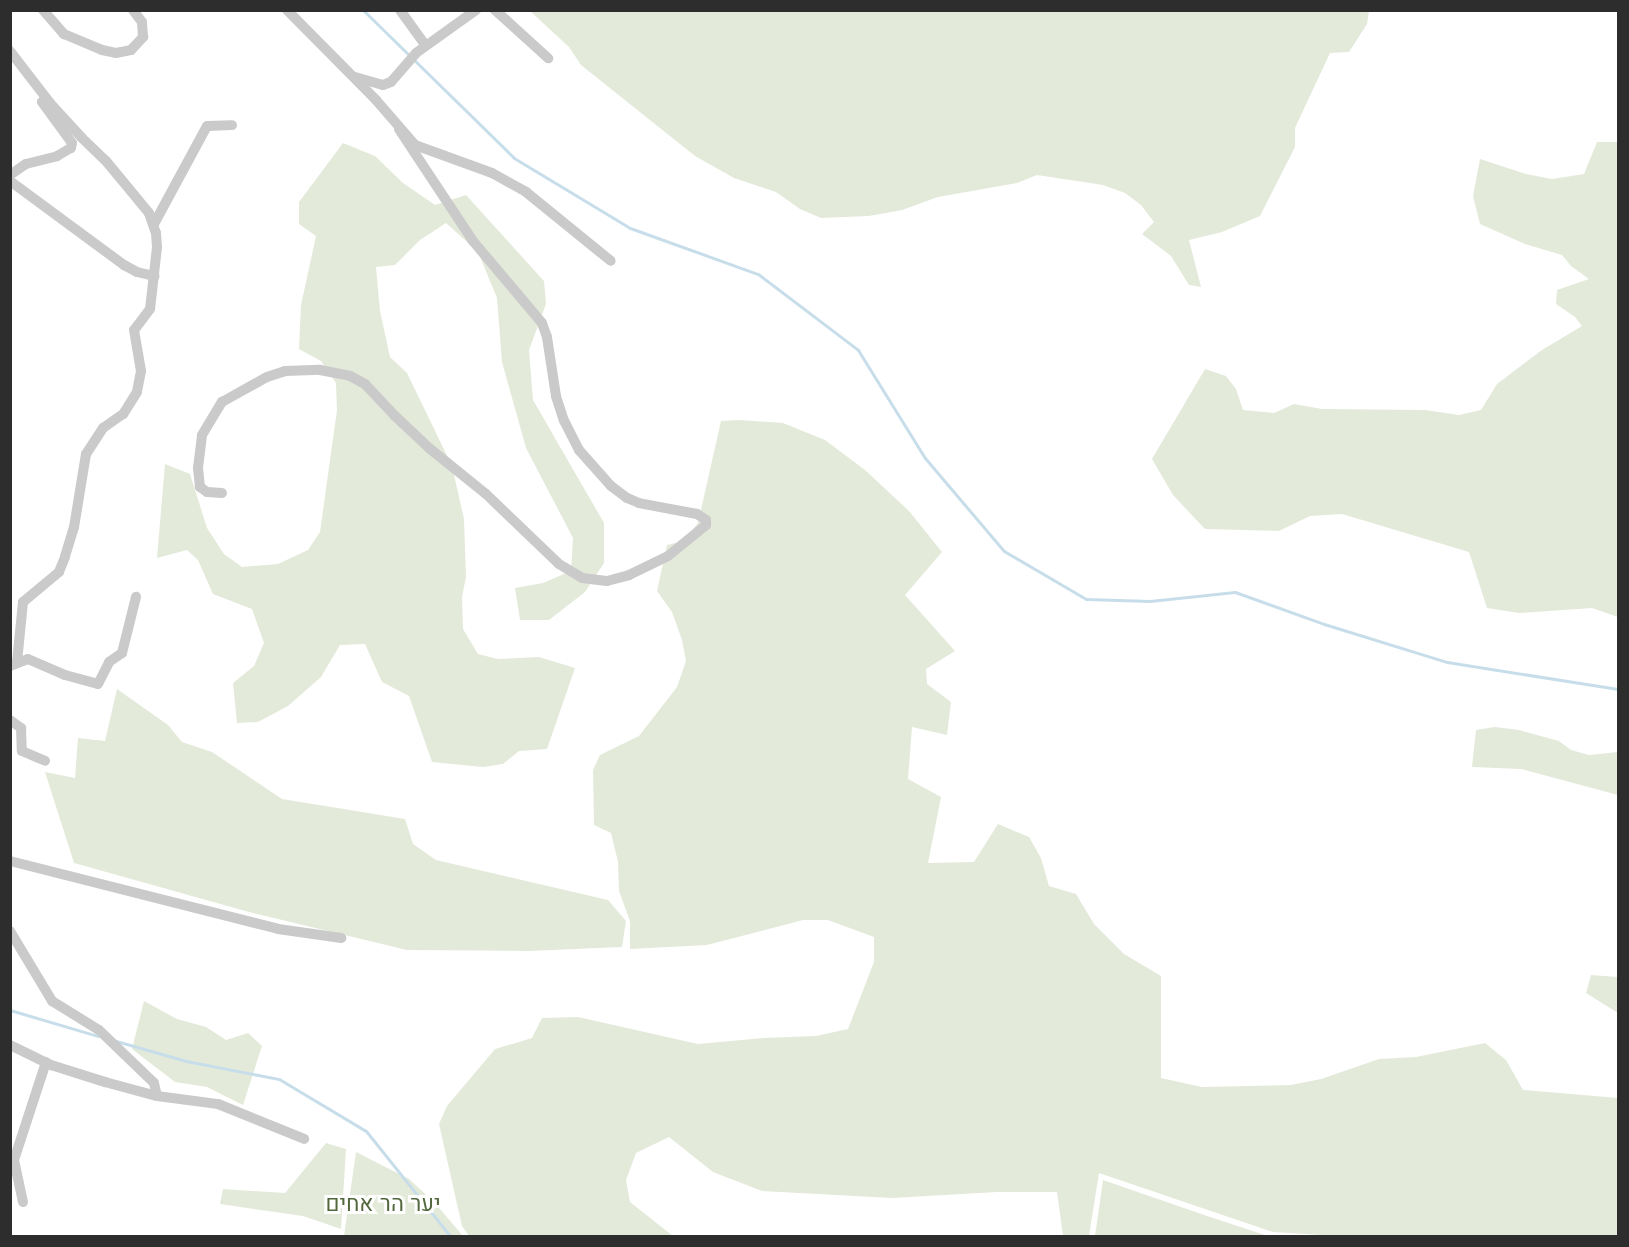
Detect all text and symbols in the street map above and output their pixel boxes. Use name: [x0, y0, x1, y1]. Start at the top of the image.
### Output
park label: יער הר אחים: [325, 1191, 441, 1217]

